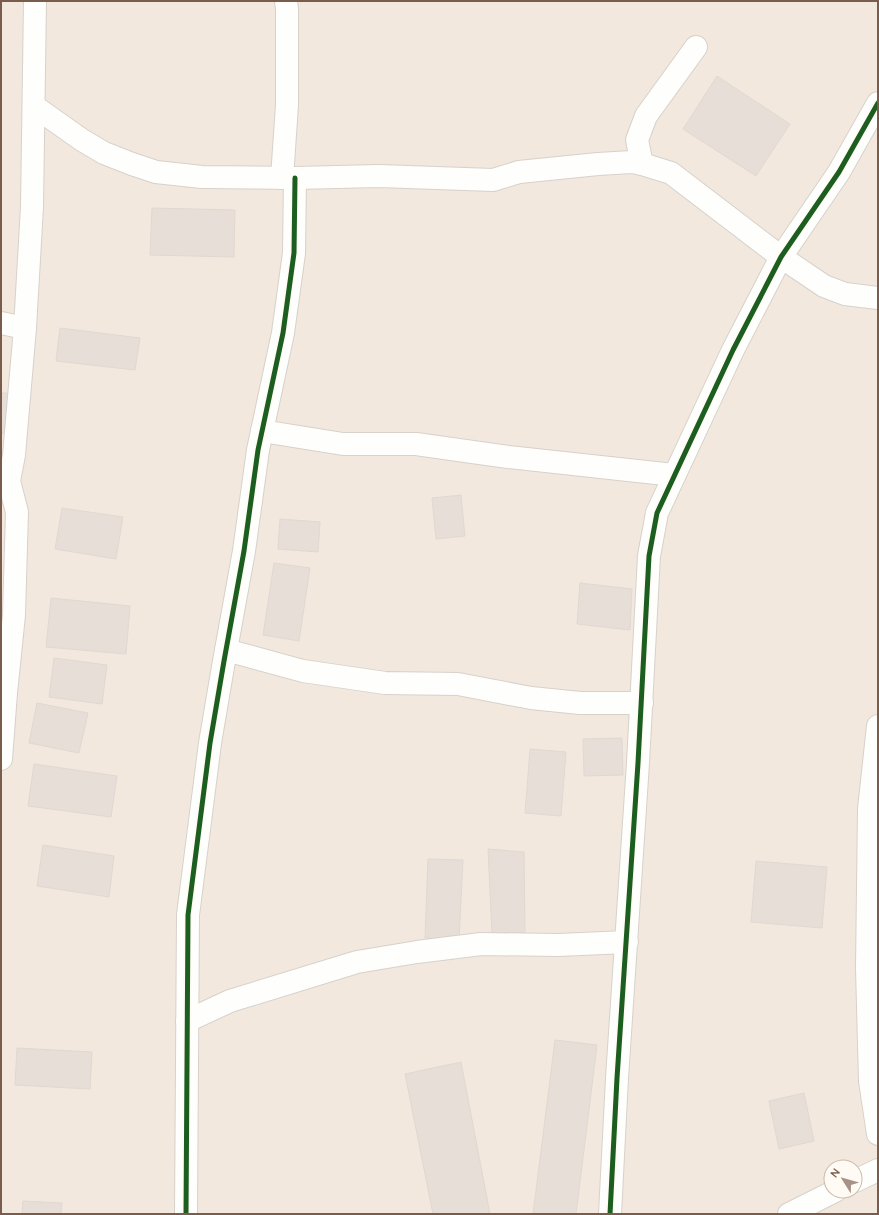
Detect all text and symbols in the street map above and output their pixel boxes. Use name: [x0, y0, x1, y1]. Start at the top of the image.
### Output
north arrow: [823, 1159, 863, 1199]
text: N: [827, 1166, 843, 1180]

